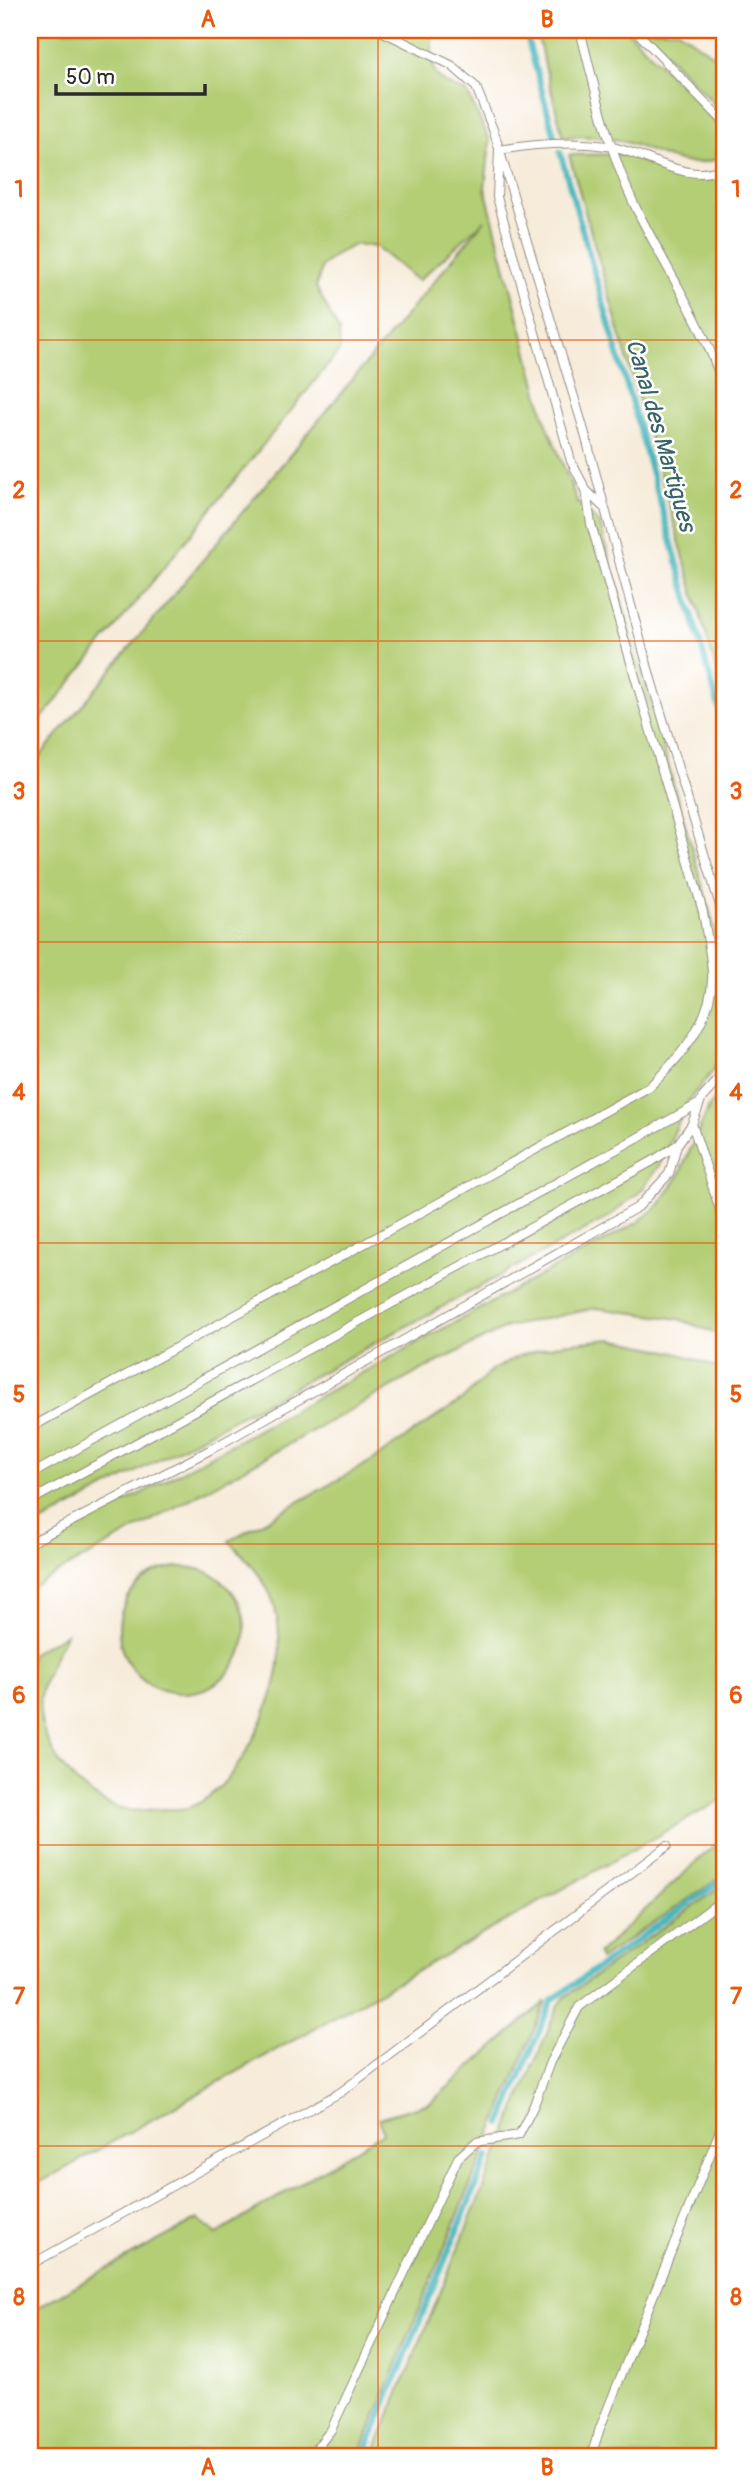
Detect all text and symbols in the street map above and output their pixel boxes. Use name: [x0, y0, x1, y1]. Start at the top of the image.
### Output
text: A: [201, 5, 216, 34]
text: B: [540, 5, 554, 34]
scale bar: [56, 52, 205, 96]
text: 50 m: [66, 64, 115, 91]
text: 1: [15, 175, 24, 204]
text: 1: [732, 175, 741, 204]
water label: Canal des Martigues: [619, 336, 702, 537]
text: 2: [13, 476, 26, 505]
text: 2: [730, 476, 743, 505]
text: 3: [13, 777, 25, 806]
text: 3: [730, 777, 742, 806]
text: 4: [12, 1078, 26, 1107]
text: 4: [729, 1078, 743, 1107]
text: 5: [13, 1380, 25, 1409]
text: 5: [730, 1380, 742, 1409]
text: 6: [12, 1681, 26, 1710]
text: 6: [729, 1681, 743, 1710]
text: 7: [13, 1982, 26, 2011]
text: 7: [730, 1982, 743, 2011]
text: 8: [13, 2283, 25, 2312]
text: 8: [730, 2283, 742, 2312]
text: A: [201, 2453, 216, 2482]
text: B: [540, 2453, 554, 2482]

